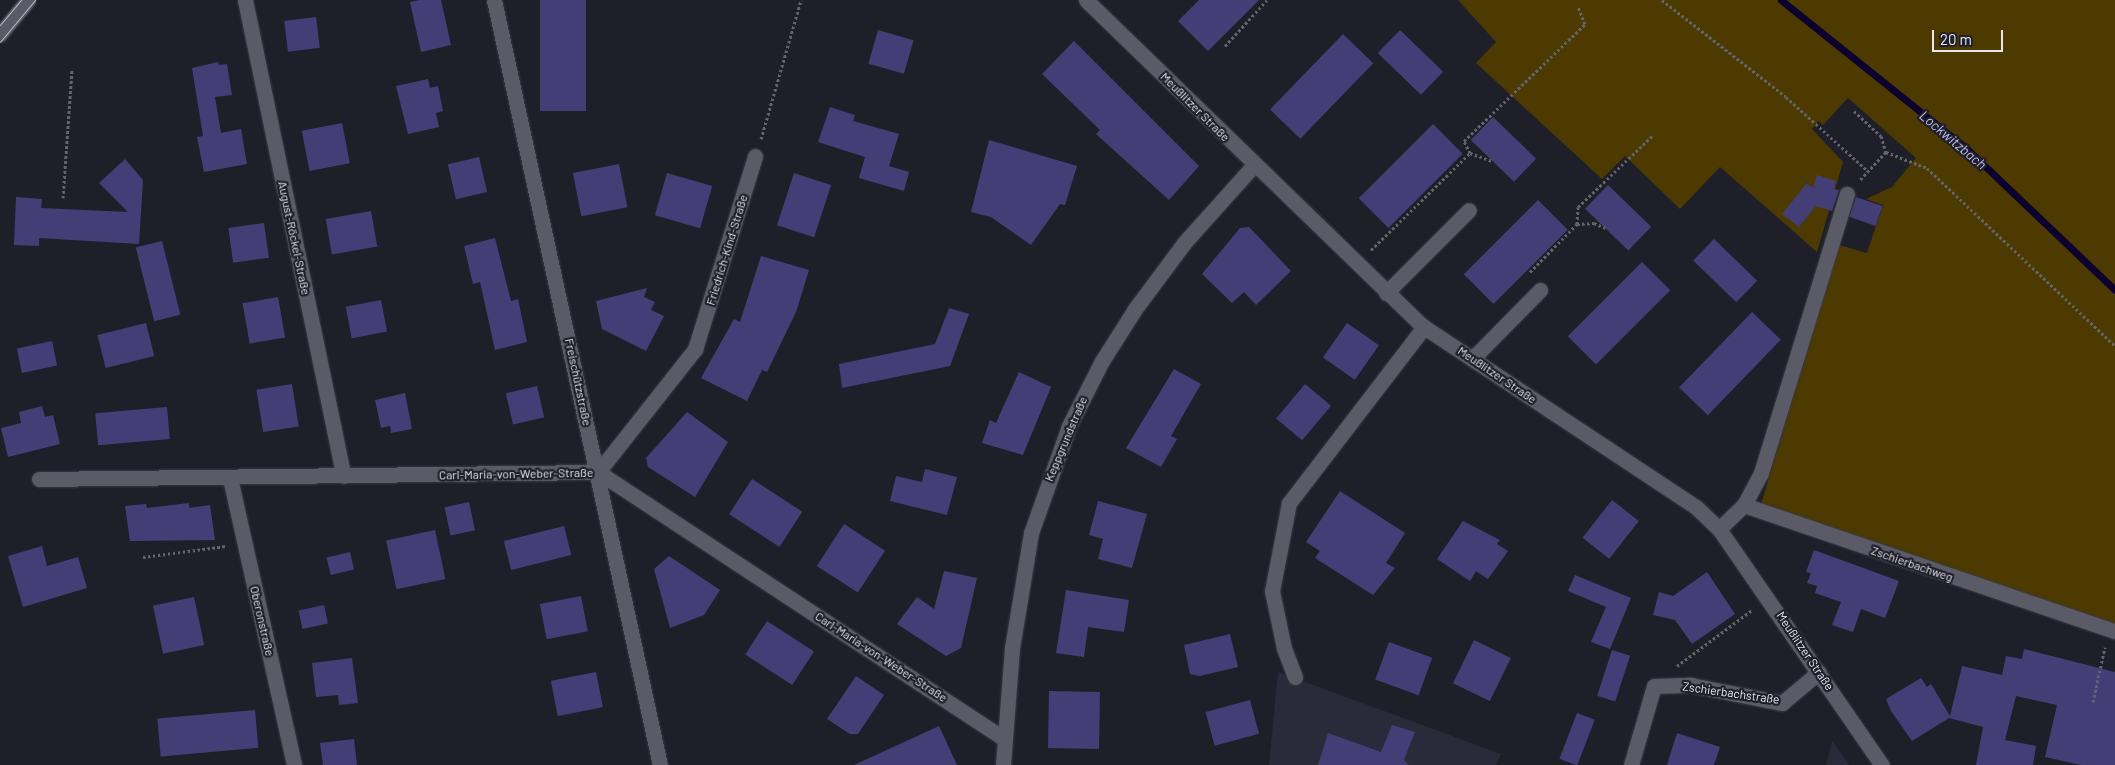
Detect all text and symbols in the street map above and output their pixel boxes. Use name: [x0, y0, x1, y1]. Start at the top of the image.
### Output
scale bar: [1935, 20, 2006, 52]
text: 20 m: [1940, 30, 1972, 48]
street label: Meußlitzer Straße: [1157, 69, 1233, 145]
water label: Lockwitzbach: [1916, 107, 1990, 173]
street label: August-Röckel-Straße: [275, 180, 313, 296]
street label: Friedrich-Kind-Straße: [703, 193, 751, 307]
street label: Freischützstraße: [562, 337, 594, 427]
street label: Meußlitzer Straße: [1455, 343, 1539, 407]
street label: Keppgrundstraße: [1042, 394, 1090, 484]
street label: Carl-Maria-von-Weber-Straße: [439, 465, 593, 483]
street label: Zschierbachweg: [1869, 543, 1955, 585]
street label: Oberonstraße: [247, 585, 277, 657]
street label: Carl-Maria-von-Weber-Straße: [812, 609, 950, 705]
street label: Meußlitzer Straße: [1773, 609, 1837, 693]
street label: Zschierbachstraße: [1681, 679, 1781, 707]

